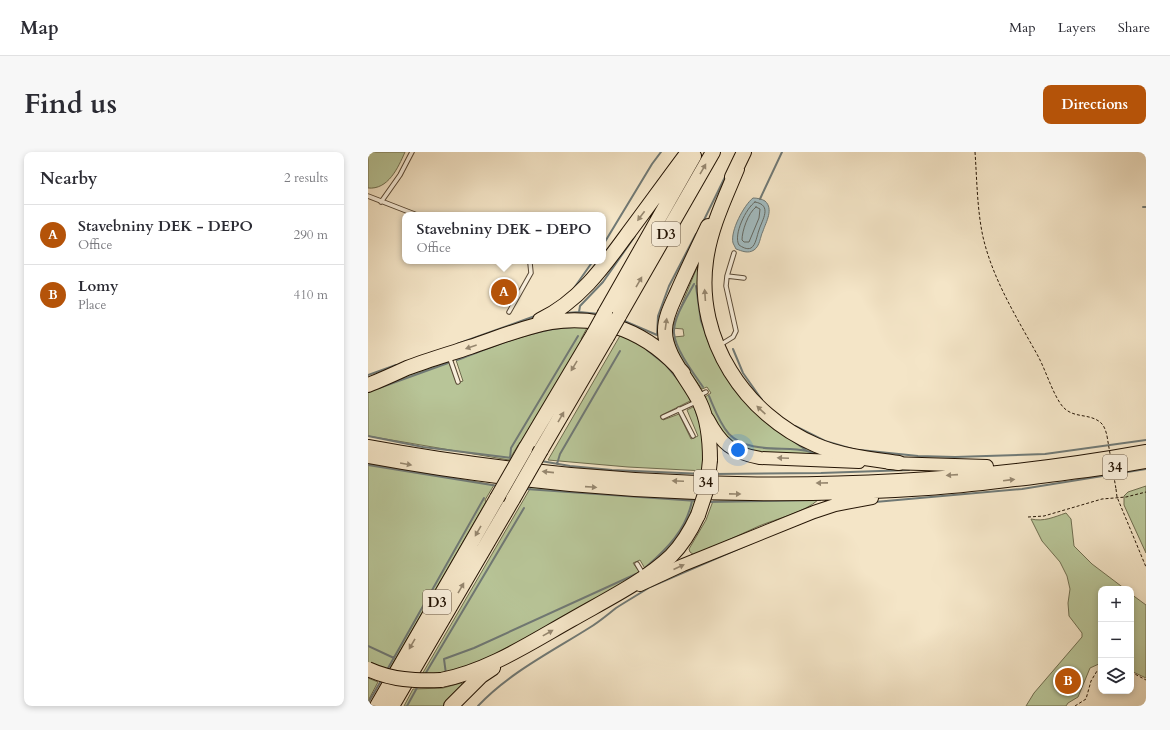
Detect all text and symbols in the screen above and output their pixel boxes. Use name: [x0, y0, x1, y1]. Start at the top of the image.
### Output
text: Map: [20, 15, 59, 41]
text: Map: [1009, 18, 1036, 37]
text: Layers: [1058, 18, 1096, 37]
text: Share: [1118, 18, 1150, 37]
text: Find us: [24, 85, 117, 123]
button: Directions: [1043, 85, 1146, 124]
one-way arrow: [699, 163, 706, 175]
text: Nearby: [40, 167, 97, 190]
text: 2 results: [284, 169, 328, 187]
one-way arrow: [637, 211, 645, 222]
popup: [402, 212, 606, 264]
text: Stavebniny DEK - DEPO: [78, 216, 253, 236]
text: Stavebniny DEK - DEPO: [417, 219, 592, 239]
road number: D3: [652, 222, 680, 246]
text: A: [48, 226, 58, 244]
text: 290 m: [294, 226, 328, 244]
text: Office: [78, 236, 112, 254]
text: Office: [417, 239, 451, 257]
text: Lomy: [78, 276, 119, 296]
pin: A: [491, 277, 517, 307]
one-way arrow: [635, 277, 642, 288]
text: B: [48, 286, 58, 304]
text: 410 m: [294, 286, 328, 304]
one-way arrow: [702, 289, 709, 301]
text: Place: [78, 296, 106, 314]
one-way arrow: [663, 318, 669, 330]
one-way arrow: [465, 344, 477, 350]
one-way arrow: [571, 361, 578, 372]
one-way arrow: [756, 405, 766, 414]
one-way arrow: [557, 411, 564, 423]
your location: [728, 440, 748, 460]
one-way arrow: [777, 455, 789, 462]
road number: 34: [1103, 455, 1127, 479]
one-way arrow: [400, 461, 412, 467]
one-way arrow: [542, 468, 554, 475]
road number: 34: [694, 470, 718, 494]
one-way arrow: [946, 472, 958, 479]
one-way arrow: [1003, 477, 1015, 484]
one-way arrow: [672, 478, 684, 485]
one-way arrow: [816, 479, 828, 486]
one-way arrow: [585, 483, 597, 490]
one-way arrow: [729, 490, 741, 497]
one-way arrow: [474, 525, 481, 537]
one-way arrow: [673, 564, 684, 570]
one-way arrow: [457, 582, 464, 593]
map controls: [1098, 586, 1134, 694]
button: +: [1098, 586, 1134, 622]
road number: D3: [423, 590, 451, 614]
button: −: [1098, 622, 1134, 658]
one-way arrow: [542, 629, 554, 636]
one-way arrow: [409, 638, 416, 650]
button: layers: [1098, 658, 1134, 694]
pin: B: [1055, 666, 1081, 696]

